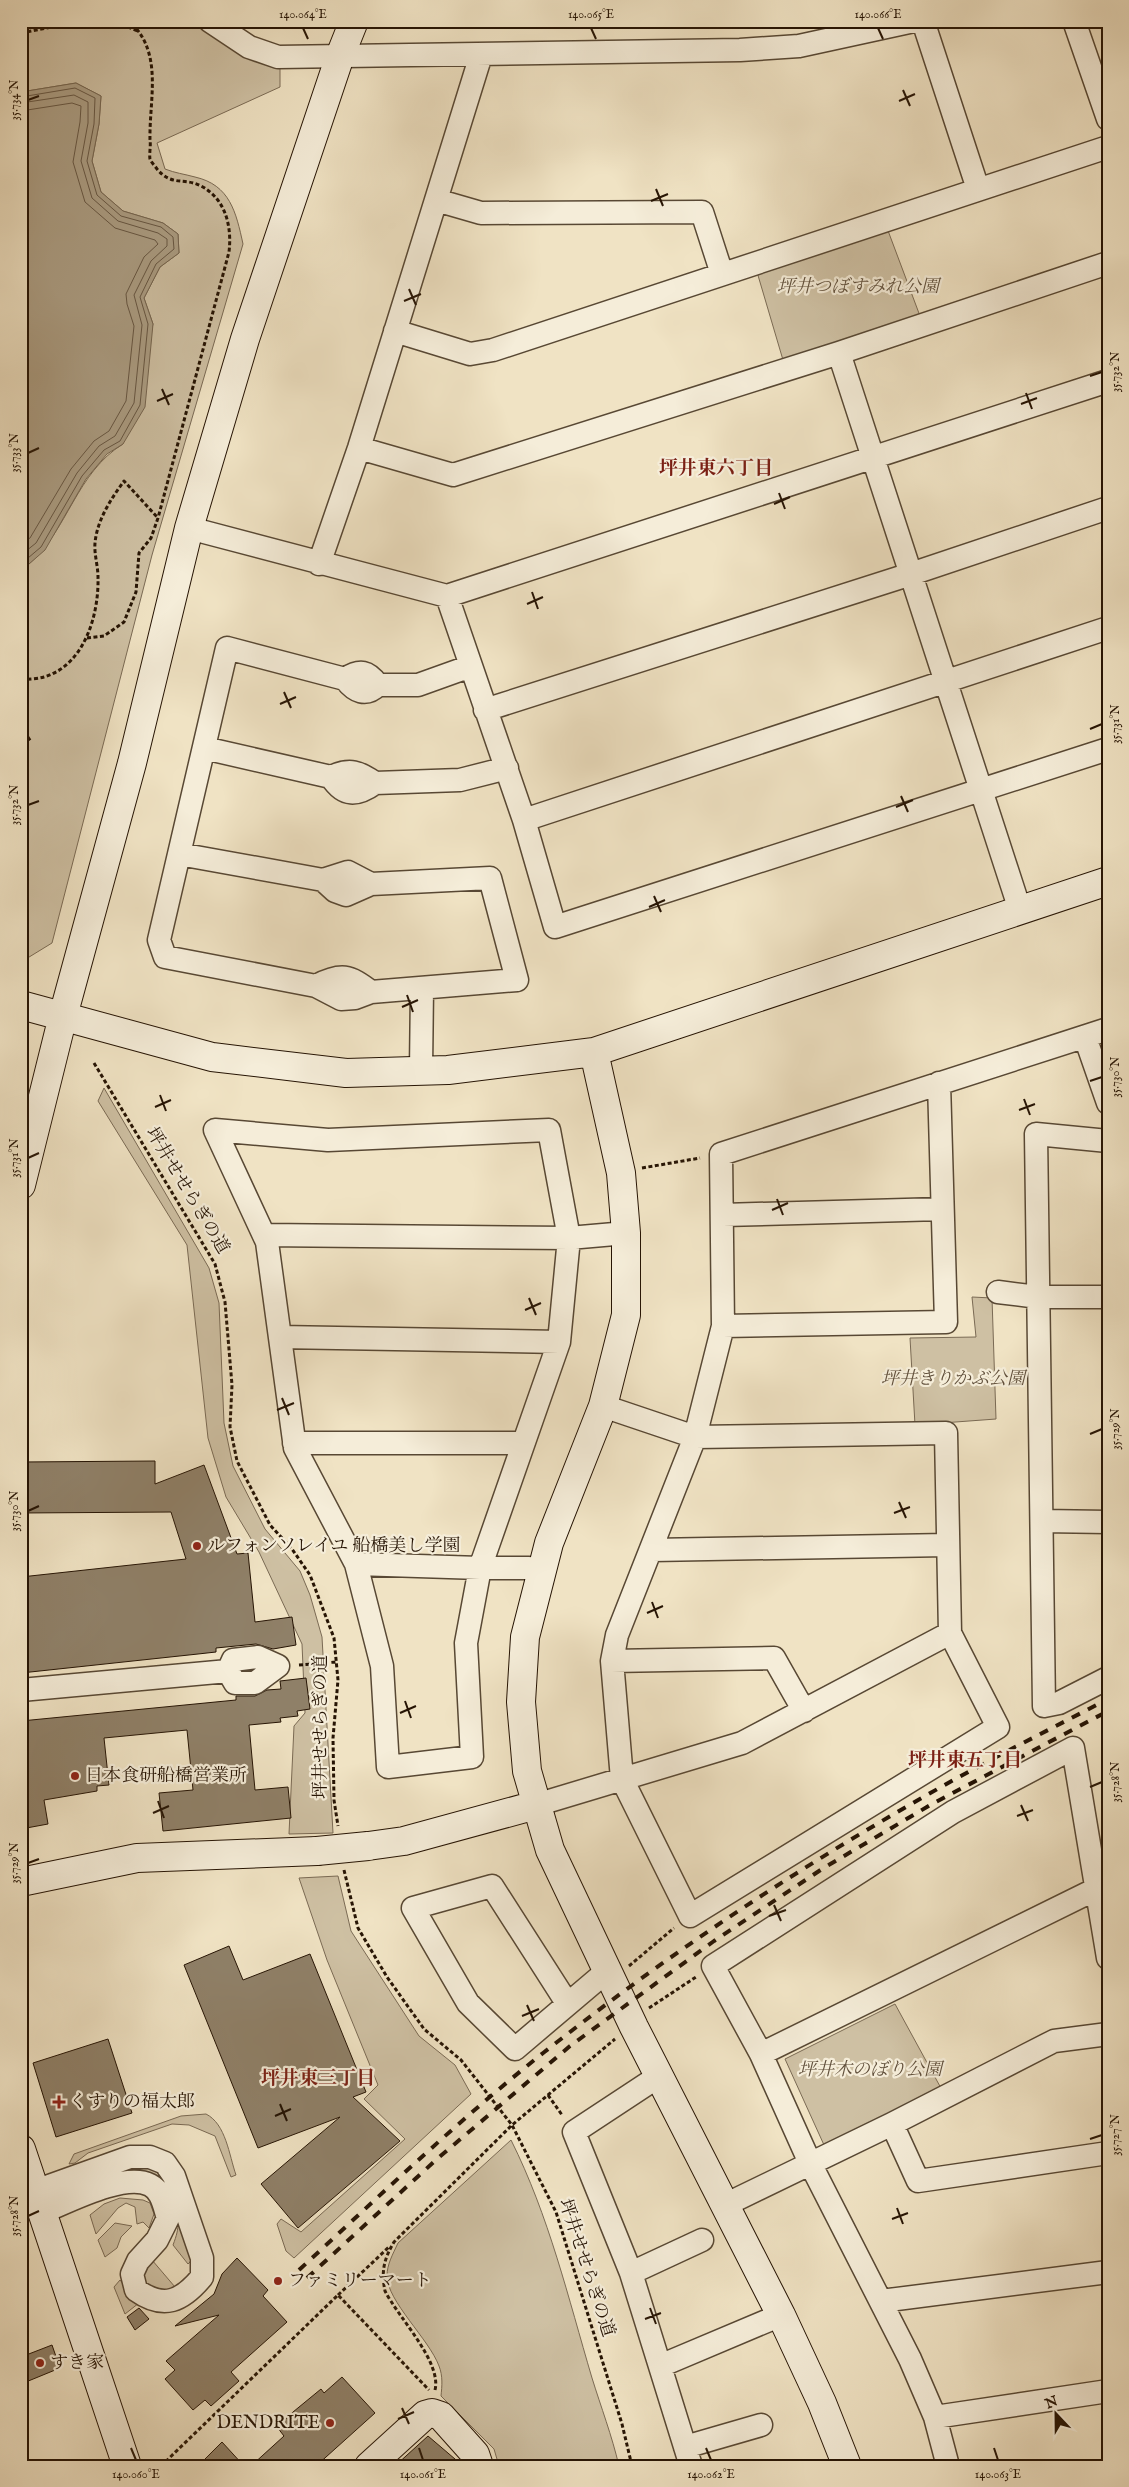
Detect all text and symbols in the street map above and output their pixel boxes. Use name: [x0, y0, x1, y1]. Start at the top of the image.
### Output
text: 140.064°E: [279, 7, 327, 22]
text: 140.065°E: [568, 7, 614, 22]
text: 140.066°E: [855, 7, 901, 22]
text: 35.734°N: [7, 79, 22, 120]
park label: 坪井つぼすみれ公園: [777, 276, 942, 299]
text: 35.732°N: [1108, 351, 1123, 392]
text: 35.733°N: [7, 433, 22, 473]
district label: 坪井東六丁目: [659, 457, 773, 481]
text: 35.731°N: [1108, 704, 1123, 744]
text: 35.732°N: [7, 784, 22, 825]
text: 35.730°N: [1108, 1056, 1123, 1097]
street label: 坪井せせらぎの道: [140, 1123, 234, 1259]
text: 35.731°N: [7, 1138, 22, 1178]
park label: 坪井きりかぶ公園: [881, 1368, 1028, 1391]
text: 35.729°N: [1108, 1408, 1123, 1450]
text: 35.730°N: [7, 1490, 22, 1531]
place label: ルフォンソレイユ 船橋美し学園: [207, 1535, 460, 1558]
marker: ルフォンソレイユ 船橋美し学園: [191, 1540, 203, 1552]
street label: 坪井せせらぎの道: [310, 1655, 333, 1799]
district label: 坪井東五丁目: [908, 1749, 1022, 1773]
text: 35.728°N: [1108, 1761, 1123, 1802]
place label: 日本食研船橋営業所: [85, 1765, 247, 1788]
marker: 日本食研船橋営業所: [69, 1770, 81, 1782]
text: 35.729°N: [7, 1842, 22, 1884]
park label: 坪井木のぼり公園: [798, 2059, 945, 2082]
district label: 坪井東三丁目: [261, 2067, 375, 2091]
place label: くすりの福太郎: [69, 2091, 195, 2114]
marker: くすりの福太郎: [53, 2096, 65, 2108]
text: 35.727°N: [1108, 2114, 1123, 2156]
text: 35.728°N: [7, 2195, 22, 2236]
street label: 坪井せせらぎの道: [553, 2196, 619, 2340]
place label: ファミリーマート: [288, 2270, 432, 2293]
marker: ファミリーマート: [272, 2275, 284, 2287]
place label: すき家: [50, 2352, 104, 2375]
marker: すき家: [34, 2357, 46, 2369]
north arrow: [1032, 2390, 1082, 2440]
text: N: [1042, 2392, 1060, 2414]
place label: DENDRITE: [217, 2412, 320, 2435]
marker: DENDRITE: [324, 2417, 336, 2429]
text: 140.060°E: [112, 2467, 160, 2482]
text: 140.061°E: [400, 2467, 446, 2482]
text: 140.062°E: [687, 2467, 735, 2482]
text: 140.063°E: [975, 2467, 1021, 2482]

